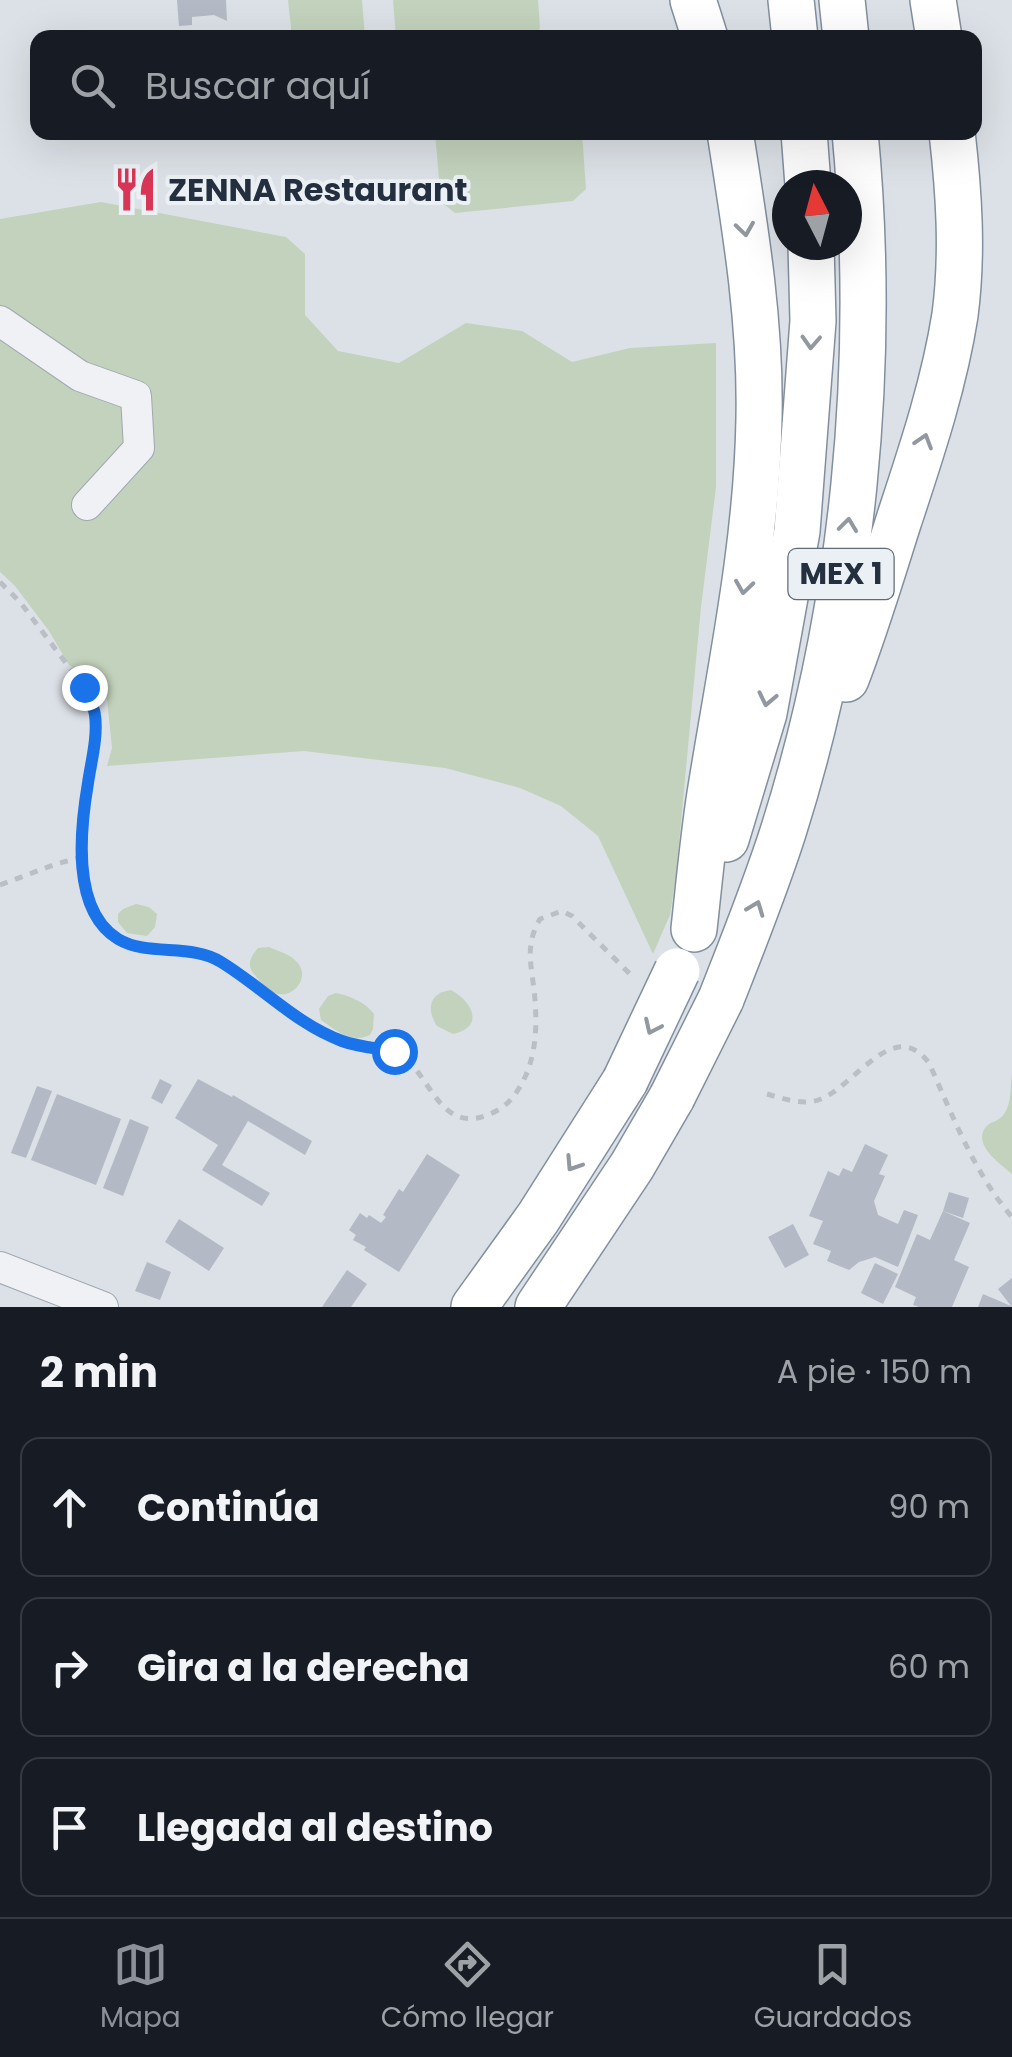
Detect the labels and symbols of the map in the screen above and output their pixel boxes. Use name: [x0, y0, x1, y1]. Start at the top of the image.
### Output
restaurant icon: ZENNA Restaurant: [111, 166, 159, 214]
place label: ZENNA Restaurant: [168, 167, 468, 212]
north arrow: [772, 170, 862, 260]
one-way arrow: [734, 220, 755, 237]
one-way arrow: [801, 335, 822, 351]
one-way arrow: [912, 433, 933, 450]
one-way arrow: [837, 517, 858, 533]
road number: MEX 1: [788, 549, 894, 599]
one-way arrow: [735, 579, 756, 595]
route end: [62, 665, 108, 711]
one-way arrow: [758, 690, 779, 707]
one-way arrow: [744, 900, 764, 918]
one-way arrow: [645, 1017, 665, 1035]
route start: [372, 1029, 418, 1075]
one-way arrow: [566, 1153, 585, 1171]

